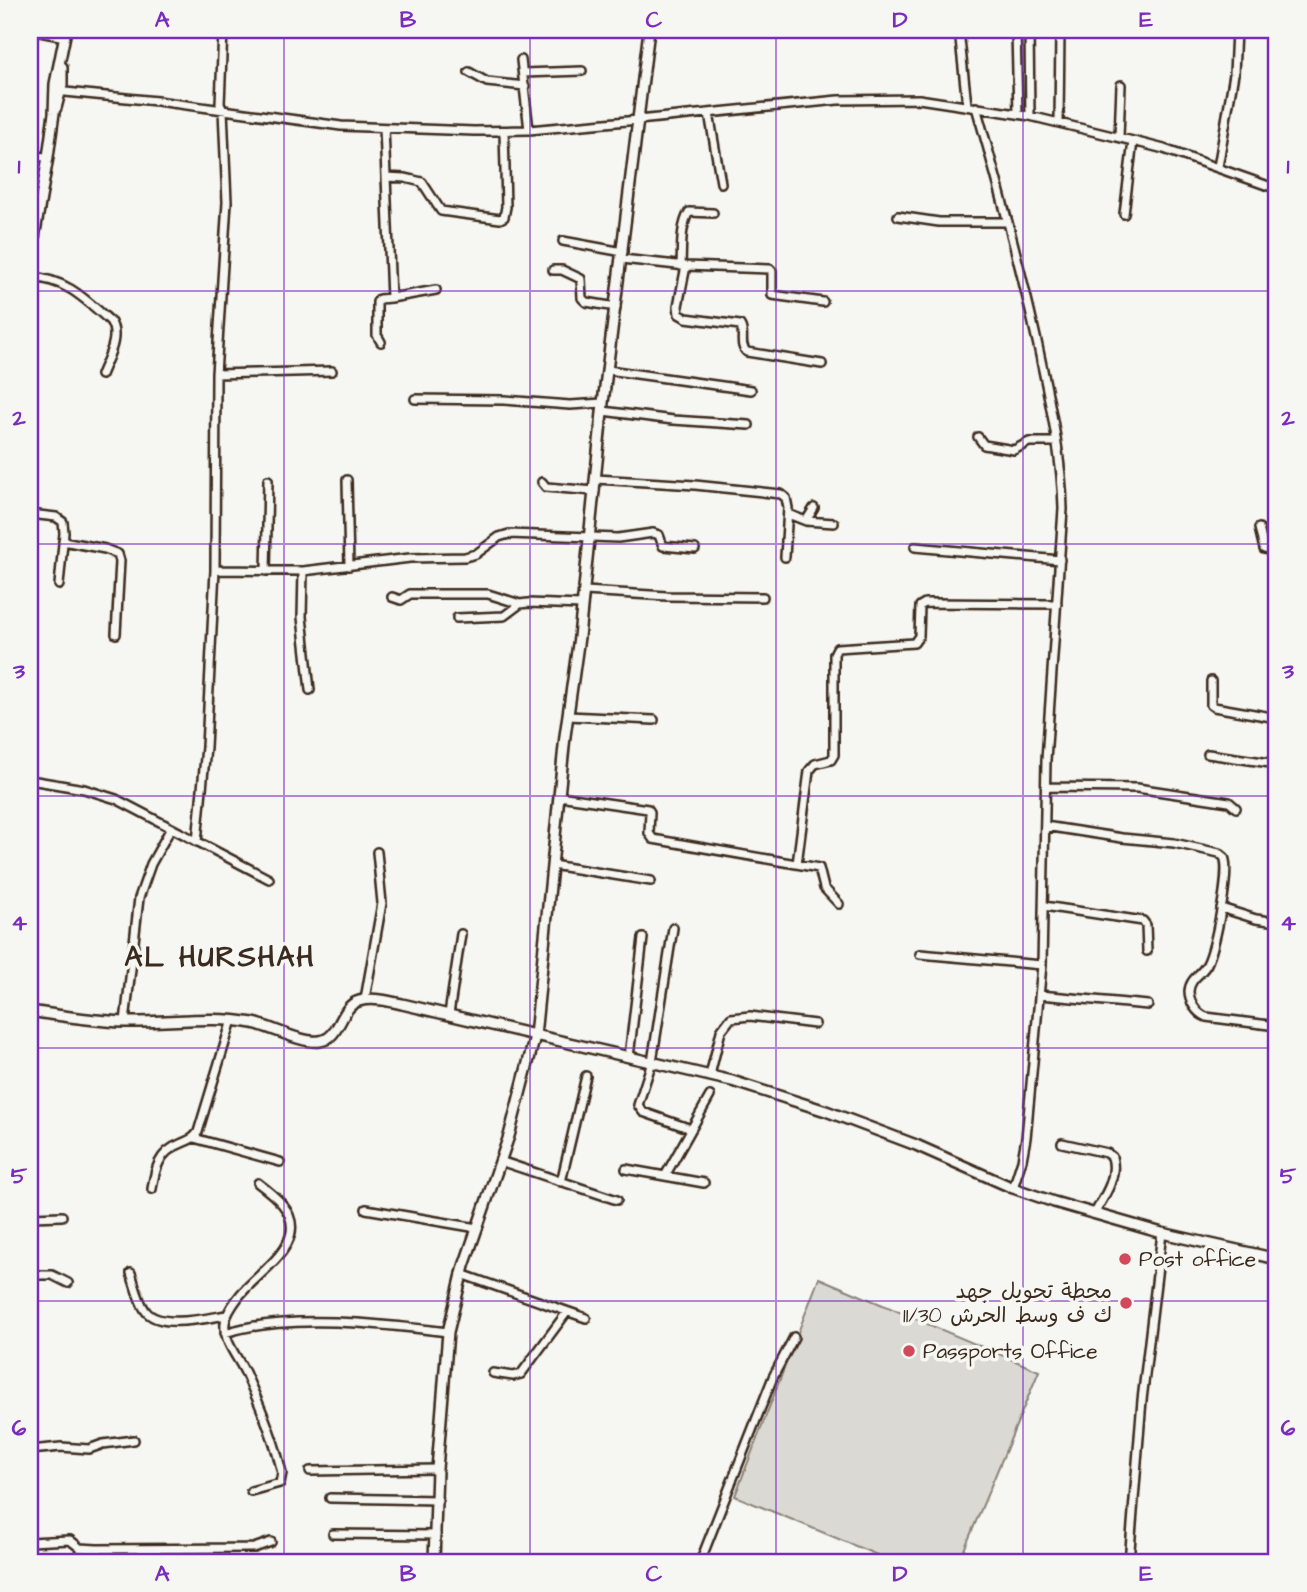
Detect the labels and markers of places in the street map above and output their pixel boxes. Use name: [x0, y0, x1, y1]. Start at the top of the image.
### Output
place label: Post office: [1139, 1245, 1256, 1274]
marker: Post office: [1117, 1251, 1133, 1267]
place label: محطة تحويل جهد 11/30 ك ف وسط الحرش: [903, 1277, 1112, 1330]
marker: محطة تحويل جهد 11/30 ك ف وسط الحرش: [1118, 1295, 1134, 1311]
place label: Passports Office: [923, 1337, 1098, 1367]
marker: Passports Office: [901, 1343, 917, 1359]

